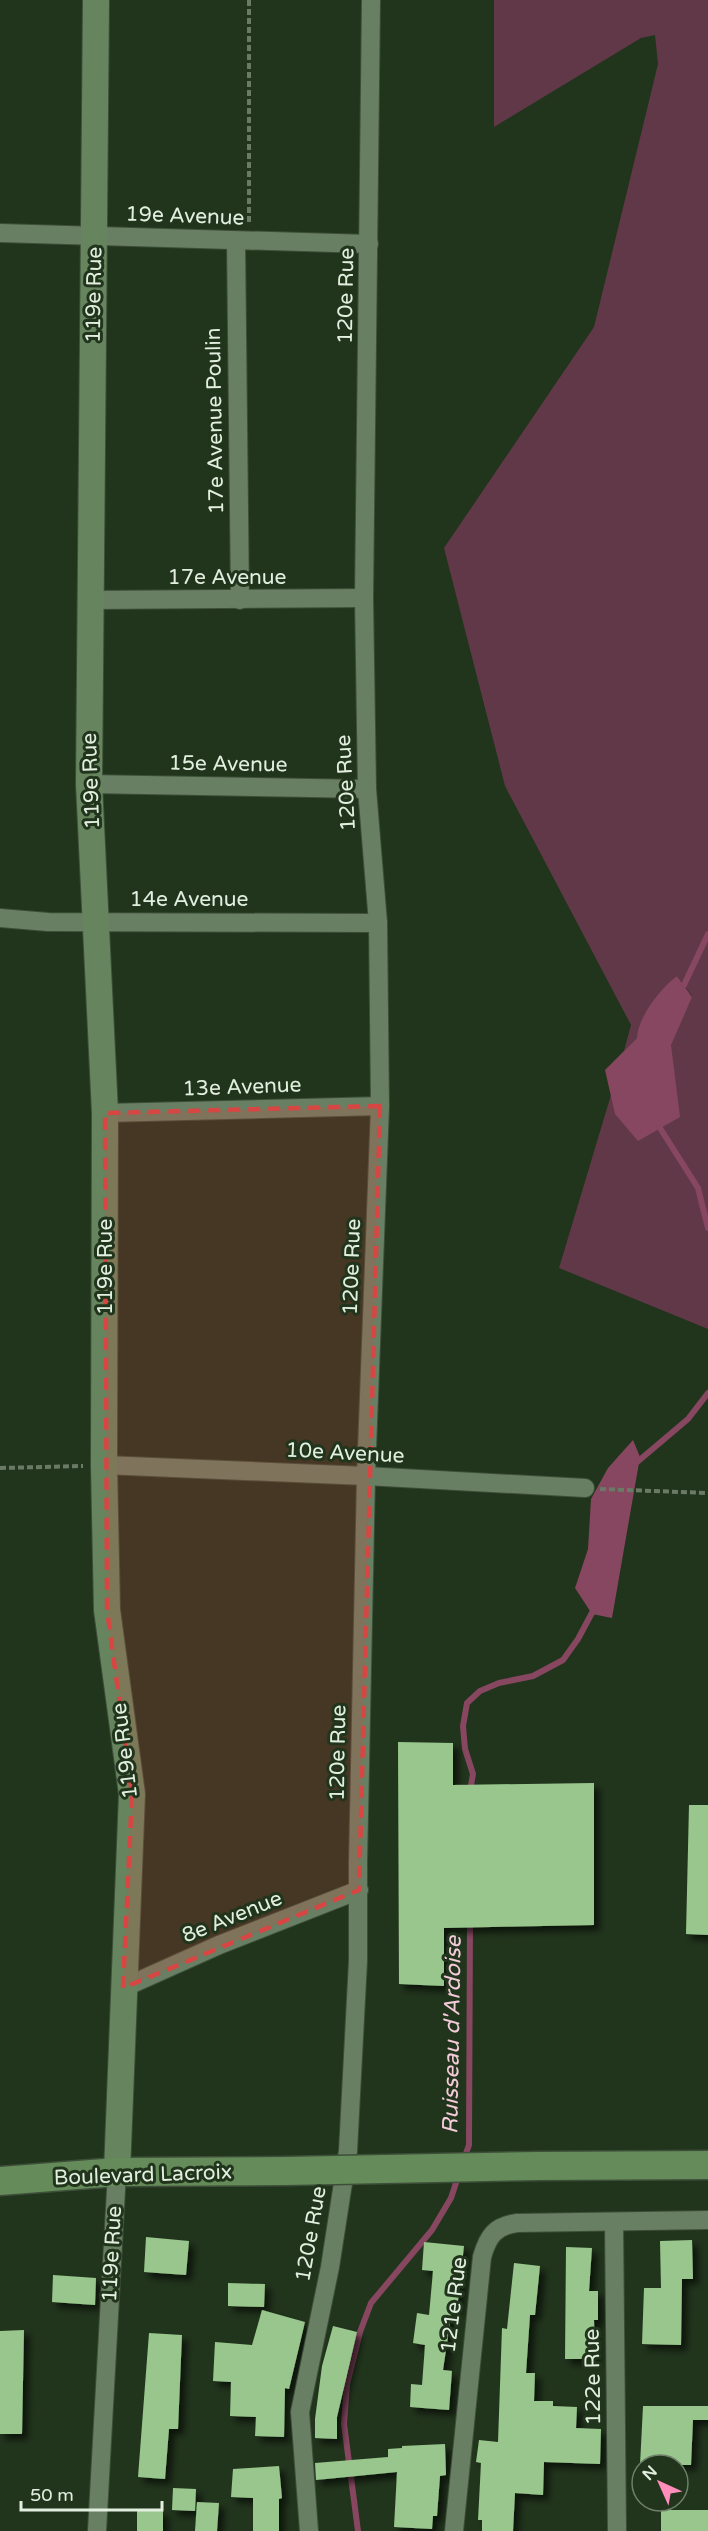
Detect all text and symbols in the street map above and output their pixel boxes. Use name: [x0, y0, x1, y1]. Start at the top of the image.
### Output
street label: 19e Avenue: [125, 201, 245, 231]
street label: 119e Rue: [81, 246, 107, 343]
street label: 120e Rue: [333, 247, 359, 344]
street label: 17e Avenue Poulin: [201, 327, 229, 515]
street label: 17e Avenue: [168, 565, 287, 590]
street label: 119e Rue: [77, 732, 105, 830]
street label: 120e Rue: [331, 734, 361, 832]
street label: 15e Avenue: [168, 750, 288, 778]
street label: 14e Avenue: [130, 887, 249, 912]
street label: 13e Avenue: [182, 1072, 302, 1102]
street label: 120e Rue: [338, 1218, 366, 1316]
street label: 119e Rue: [93, 1219, 118, 1315]
street label: 10e Avenue: [285, 1437, 405, 1469]
street label: 119e Rue: [107, 1701, 143, 1800]
street label: 120e Rue: [325, 1704, 351, 1801]
street label: 8e Avenue: [178, 1886, 286, 1948]
water label: Ruisseau d'Ardoise: [437, 1934, 467, 2134]
street label: Boulevard Lacroix: [53, 2159, 233, 2191]
street label: 120e Rue: [290, 2184, 332, 2284]
street label: 119e Rue: [97, 2205, 127, 2303]
street label: 121e Rue: [436, 2255, 472, 2354]
street label: 122e Rue: [580, 2328, 606, 2425]
north arrow: [630, 2453, 690, 2513]
text: N: [638, 2461, 662, 2485]
scale bar: [21, 2474, 162, 2512]
text: 50 m: [30, 2484, 74, 2506]

